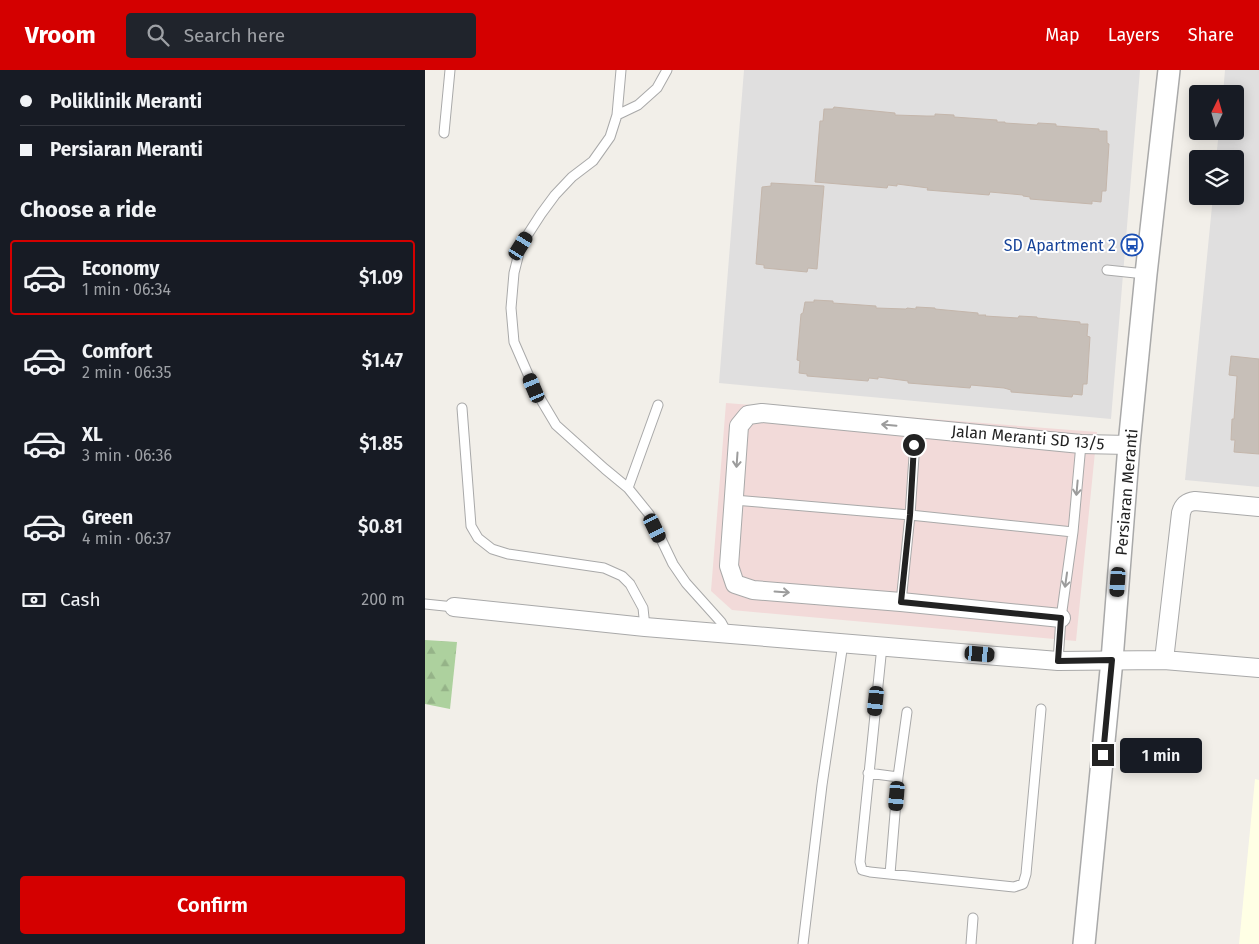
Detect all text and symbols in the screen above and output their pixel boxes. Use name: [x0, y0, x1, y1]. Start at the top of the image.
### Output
search box: [126, 13, 476, 58]
text: Vroom: [25, 21, 96, 49]
icon: search: [144, 21, 172, 49]
text: Search here: [184, 24, 285, 47]
text: Map: [1045, 24, 1080, 46]
text: Layers: [1108, 24, 1160, 46]
text: Share: [1188, 24, 1234, 46]
north arrow: [1189, 85, 1244, 140]
map controls: [1189, 85, 1244, 205]
text: Poliklinik Meranti: [50, 90, 202, 113]
text: Persiaran Meranti: [50, 138, 203, 161]
button: layers: [1189, 150, 1244, 205]
text: Choose a ride: [20, 196, 156, 223]
car: [506, 229, 535, 263]
bus stop icon: SD Apartment 2: [1120, 233, 1144, 257]
place label: SD Apartment 2: [1004, 236, 1116, 255]
icon: car: [22, 255, 67, 300]
text: Economy: [82, 257, 159, 280]
text: $1.09: [359, 266, 403, 289]
text: 1 min · 06:34: [82, 280, 171, 299]
icon: car: [22, 338, 67, 383]
text: Comfort: [82, 340, 152, 363]
text: $1.47: [362, 349, 403, 372]
text: 2 min · 06:35: [82, 363, 172, 382]
car: [521, 371, 546, 405]
one-way arrow: [881, 420, 897, 430]
icon: car: [22, 421, 67, 466]
street label: Jalan Meranti SD 13/5: [951, 421, 1105, 454]
text: XL: [82, 423, 103, 446]
street label: Persiaran Meranti: [1111, 428, 1142, 556]
text: $1.85: [359, 432, 403, 455]
route start: [903, 434, 925, 456]
text: 3 min · 06:36: [82, 446, 172, 465]
one-way arrow: [732, 452, 741, 468]
one-way arrow: [1072, 479, 1082, 495]
icon: car: [22, 504, 67, 549]
text: Green: [82, 506, 133, 529]
car: [641, 511, 668, 545]
text: $0.81: [358, 515, 403, 538]
text: 4 min · 06:37: [82, 529, 171, 548]
car: [1109, 567, 1126, 597]
one-way arrow: [1061, 572, 1071, 588]
icon: cash: [20, 586, 48, 614]
text: Cash: [60, 588, 101, 611]
one-way arrow: [774, 588, 790, 597]
text: 200 m: [361, 590, 405, 609]
car: [964, 645, 995, 663]
car: [866, 685, 885, 717]
callout: 1 min: [1121, 738, 1203, 772]
route end: [1092, 744, 1114, 766]
text: 1 min: [1142, 746, 1180, 765]
car: [888, 780, 905, 812]
button: Confirm: [20, 876, 405, 934]

